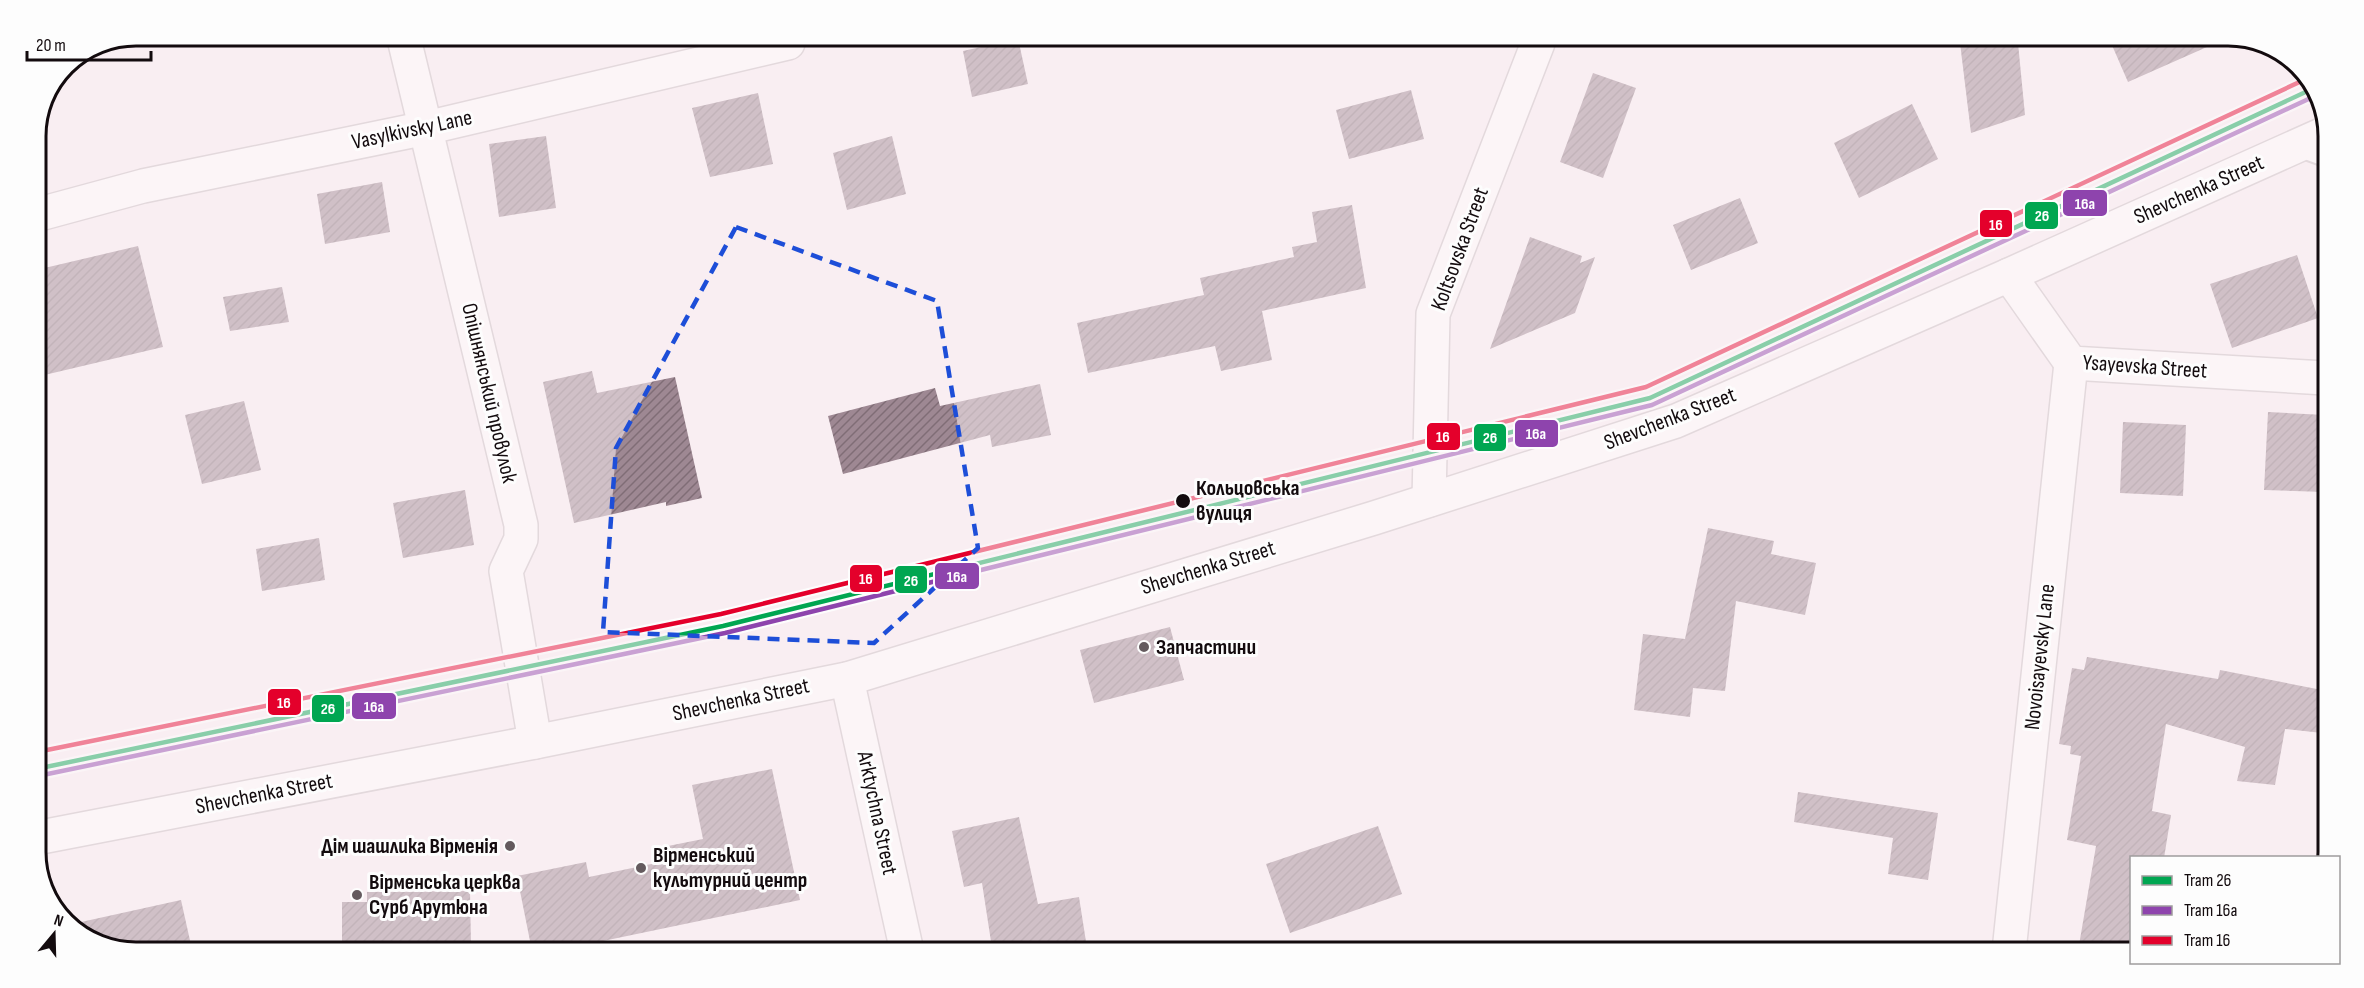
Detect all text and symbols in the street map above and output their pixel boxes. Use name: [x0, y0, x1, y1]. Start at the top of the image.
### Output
scale bar: [27, 24, 152, 62]
text: 20 m: [36, 35, 66, 56]
street label: Vasylkivsky Lane: [349, 104, 475, 156]
street label: Shevchenka Street: [2130, 149, 2268, 231]
street label: Koltsovska Street: [1425, 183, 1495, 314]
line badge: 16a: [2062, 189, 2108, 217]
text: 16a: [2075, 195, 2095, 214]
line badge: 26: [2024, 201, 2059, 230]
text: 26: [2035, 207, 2049, 226]
line badge: 16: [1979, 209, 2013, 238]
text: 16: [1989, 216, 2003, 235]
street label: Опішнянський провулок: [455, 301, 523, 486]
street label: Ysayevska Street: [2082, 349, 2208, 385]
street label: Shevchenka Street: [1600, 381, 1740, 457]
line badge: 16a: [1514, 419, 1559, 448]
line badge: 16: [1426, 422, 1461, 451]
line badge: 26: [1473, 423, 1507, 452]
text: 16a: [1526, 425, 1546, 444]
text: 16: [1436, 428, 1450, 447]
text: 26: [1483, 429, 1497, 448]
place label: Кольцовська вулиця: [1196, 475, 1299, 527]
marker: Кольцовська вулиця: [1174, 492, 1192, 510]
street label: Shevchenka Street: [1138, 535, 1279, 601]
line badge: 16a: [934, 562, 980, 590]
line badge: 16: [849, 564, 883, 593]
line badge: 26: [894, 565, 928, 594]
text: 16a: [947, 568, 967, 587]
text: 16: [859, 570, 873, 589]
text: 26: [904, 572, 918, 591]
street label: Novoisayevsky Lane: [2019, 583, 2061, 731]
place label: Запчастини: [1156, 634, 1256, 661]
marker: Запчастини: [1137, 640, 1151, 654]
street label: Shevchenka Street: [670, 672, 812, 728]
line badge: 16: [267, 688, 302, 716]
line badge: 16a: [351, 692, 397, 720]
text: 16: [277, 694, 291, 713]
line badge: 26: [311, 694, 345, 723]
text: 16a: [364, 698, 384, 717]
text: 26: [321, 700, 335, 719]
street label: Arktychna Street: [851, 748, 903, 878]
street label: Shevchenka Street: [193, 767, 335, 821]
place label: Дім шашлика Вірменія: [321, 833, 498, 860]
marker: Дім шашлика Вірменія: [503, 839, 517, 853]
place label: Вірменський культурний центр: [653, 842, 807, 894]
legend: [2130, 856, 2340, 964]
marker: Вірменський культурний центр: [634, 861, 648, 875]
place label: Вірменська церква Сурб Арутюна: [369, 869, 521, 921]
text: Tram 26: [2184, 870, 2232, 891]
marker: Вірменська церква Сурб Арутюна: [350, 888, 364, 902]
text: Tram 16a: [2184, 900, 2237, 921]
north arrow: [24, 904, 84, 964]
text: N: [51, 911, 66, 932]
text: Tram 16: [2184, 930, 2231, 951]

